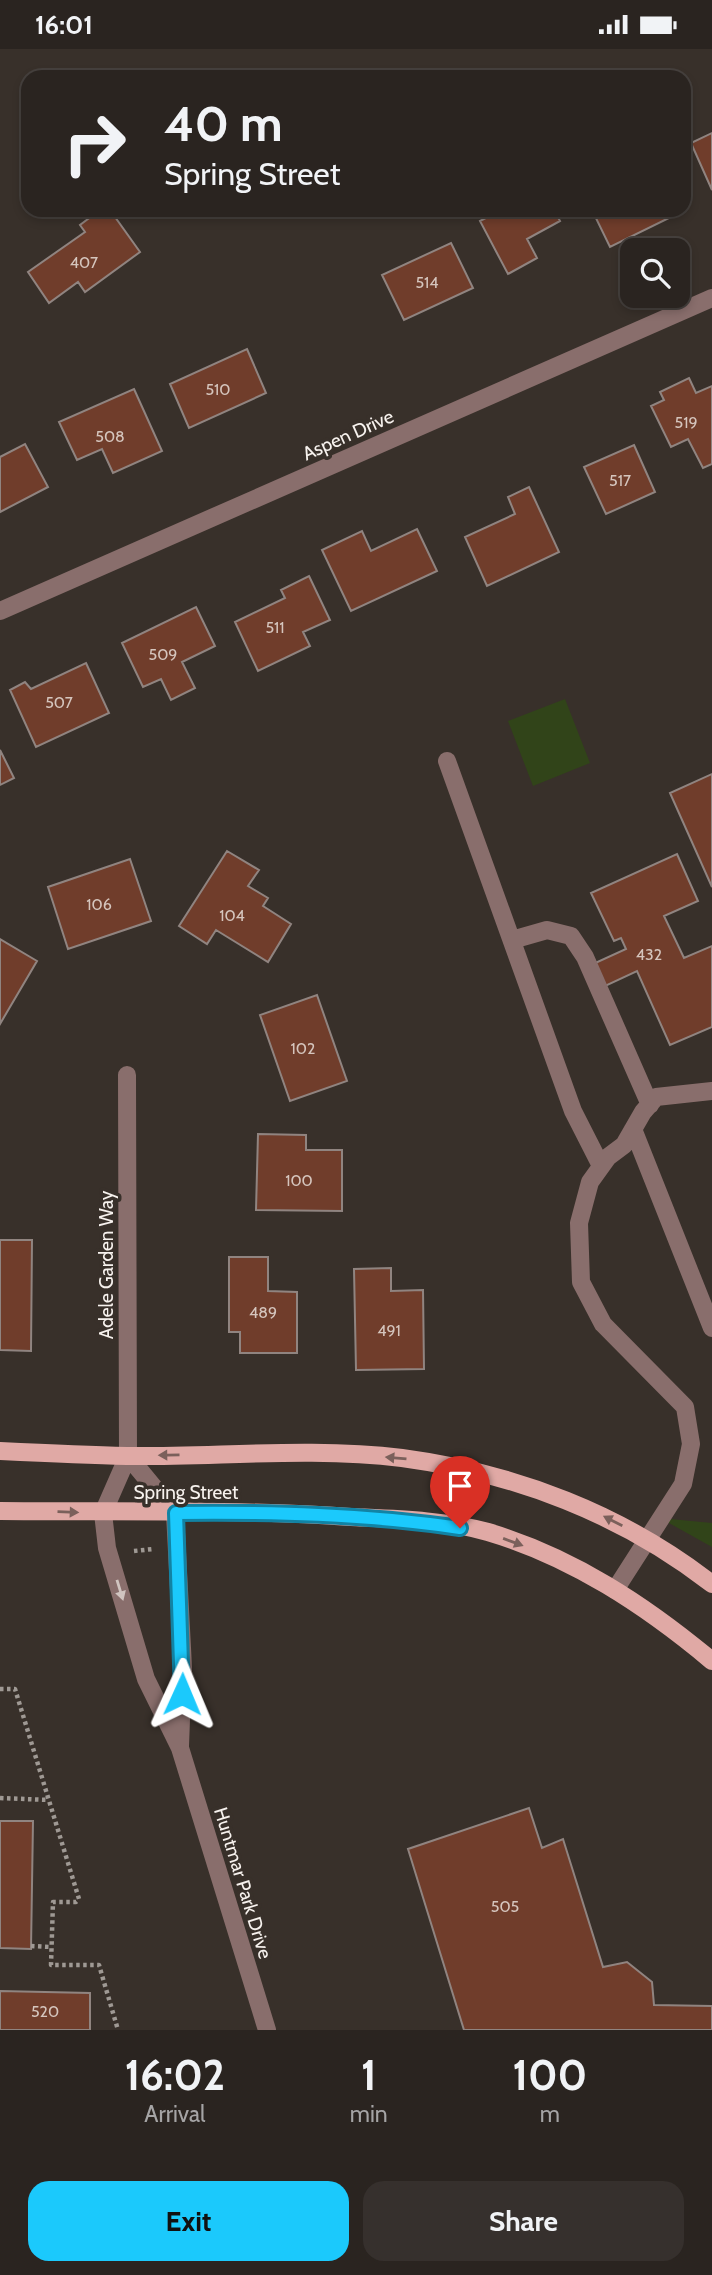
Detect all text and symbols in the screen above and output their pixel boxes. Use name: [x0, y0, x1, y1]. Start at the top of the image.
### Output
text: 16:01: [35, 9, 93, 41]
text: 40 m: [164, 94, 283, 153]
icon: right: [49, 98, 140, 189]
text: Spring Street: [164, 154, 340, 193]
map controls: [620, 238, 690, 308]
button: search: [620, 238, 690, 308]
house number: 407: [70, 253, 98, 272]
house number: 514: [415, 273, 439, 292]
house number: 510: [205, 380, 231, 399]
street label: Aspen Drive: [299, 405, 397, 465]
house number: 519: [675, 413, 697, 432]
house number: 508: [95, 427, 125, 446]
house number: 517: [609, 471, 631, 490]
house number: 511: [265, 618, 285, 637]
house number: 509: [149, 645, 177, 664]
house number: 507: [45, 693, 73, 712]
house number: 106: [86, 895, 112, 914]
house number: 104: [219, 906, 245, 925]
house number: 432: [636, 945, 662, 964]
house number: 102: [291, 1039, 315, 1058]
house number: 100: [285, 1171, 313, 1190]
street label: Adele Garden Way: [95, 1190, 118, 1339]
house number: 489: [249, 1303, 277, 1322]
house number: 491: [377, 1321, 401, 1340]
one-way arrow: [158, 1449, 180, 1461]
one-way arrow: [385, 1452, 407, 1463]
pin: [430, 1456, 490, 1528]
icon: arrive: [441, 1467, 479, 1505]
street label: Spring Street: [134, 1481, 239, 1504]
one-way arrow: [57, 1506, 79, 1518]
one-way arrow: [603, 1516, 623, 1528]
one-way arrow: [503, 1537, 524, 1548]
one-way arrow: [115, 1580, 125, 1601]
position arrow: [145, 1657, 219, 1731]
street label: Huntmar Park Drive: [209, 1804, 277, 1962]
house number: 505: [491, 1897, 519, 1916]
house number: 520: [31, 2002, 59, 2021]
text: 16:02: [125, 2049, 225, 2101]
text: 1: [361, 2049, 376, 2101]
text: 100: [512, 2049, 587, 2101]
text: Arrival: [144, 2100, 206, 2128]
text: min: [350, 2100, 388, 2128]
text: m: [540, 2100, 560, 2128]
button: Exit: [28, 2181, 349, 2261]
button: Share: [363, 2181, 684, 2261]

